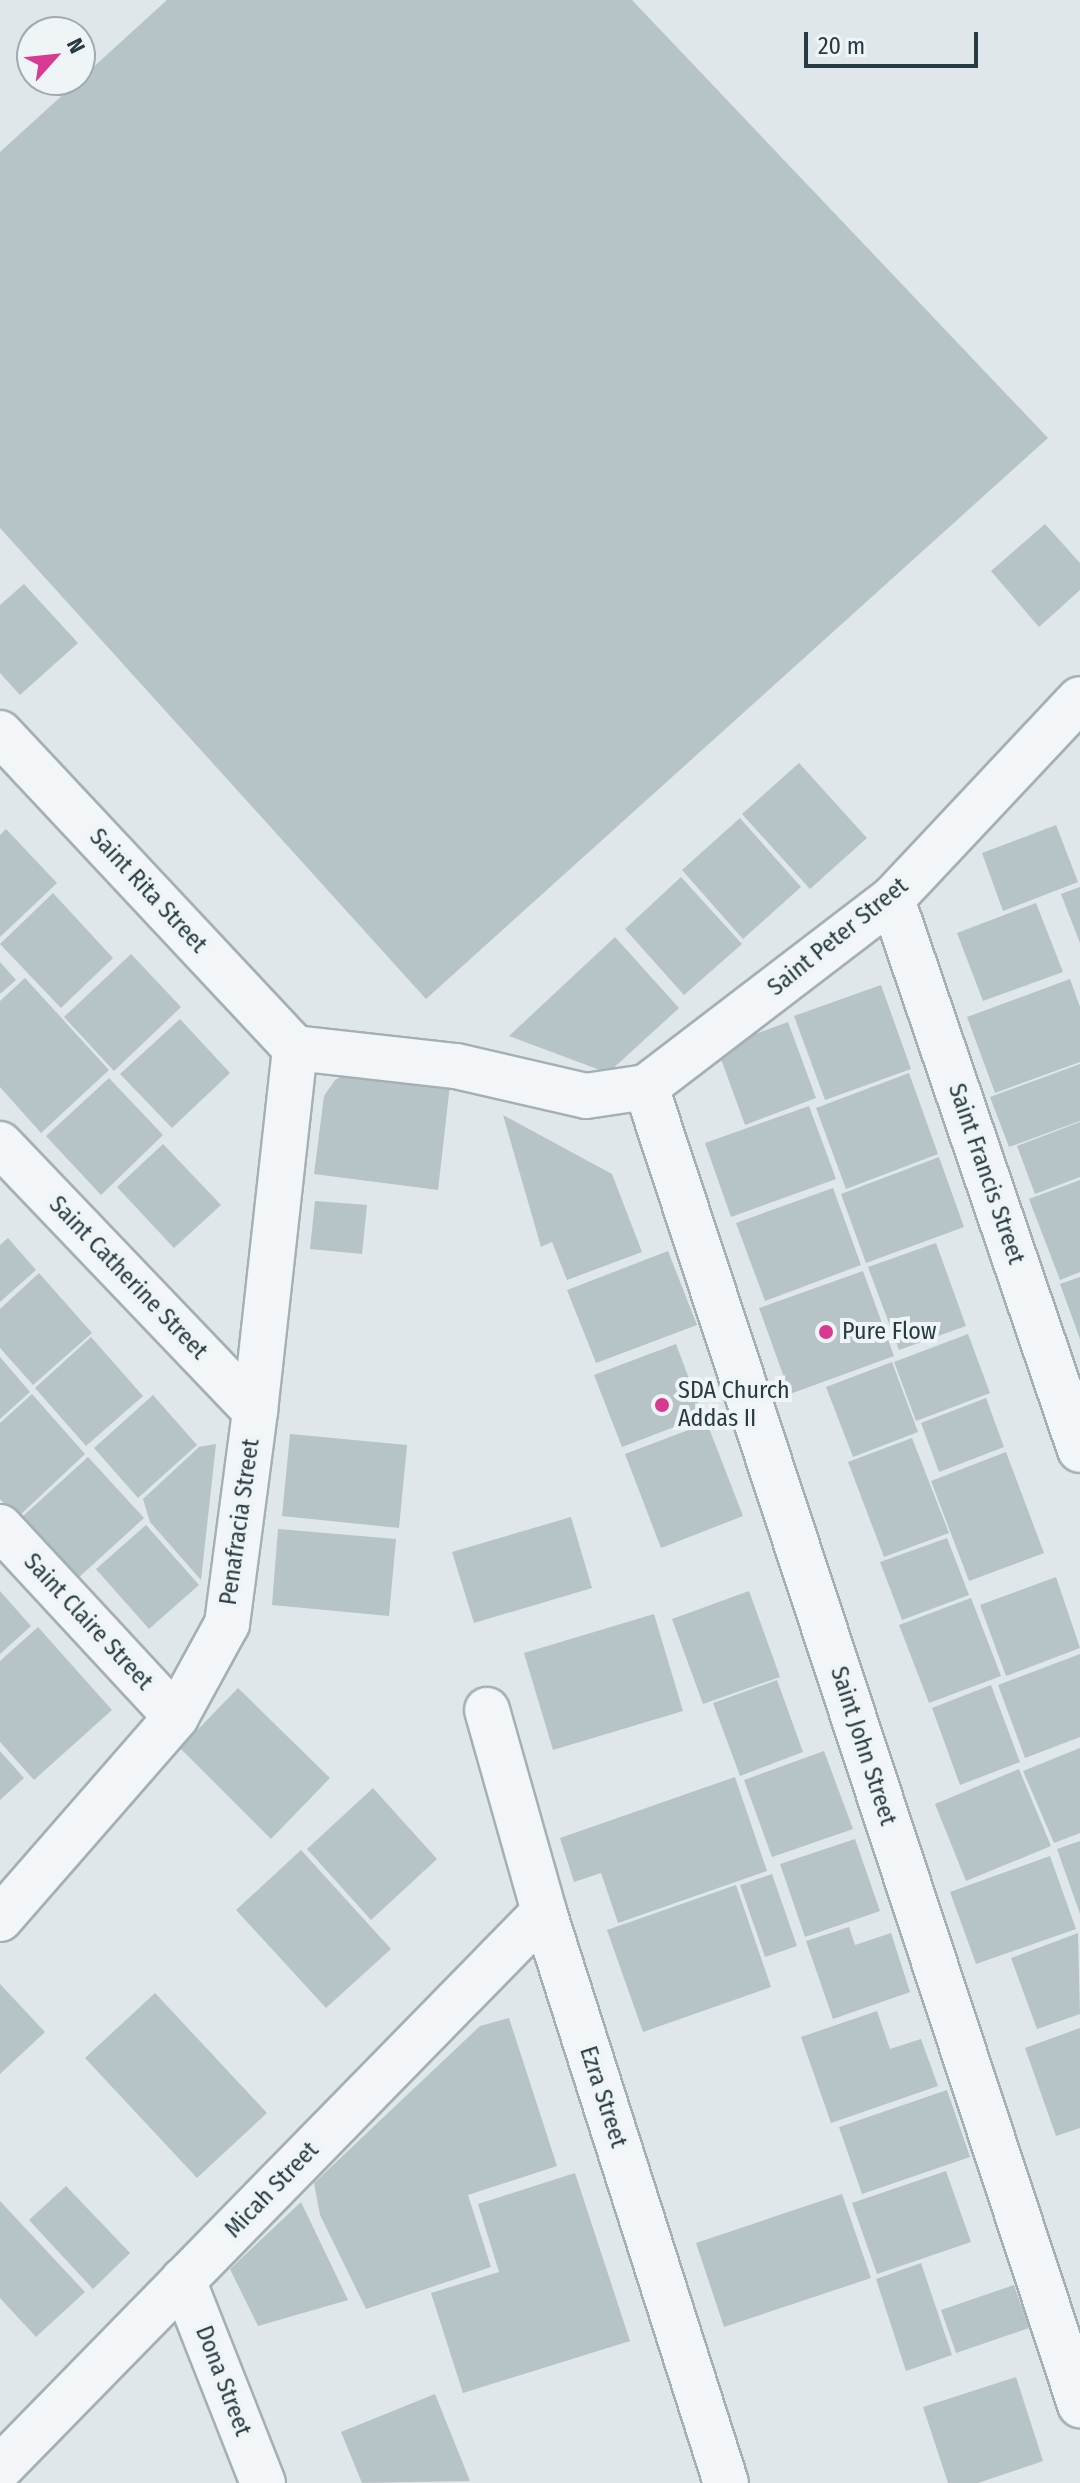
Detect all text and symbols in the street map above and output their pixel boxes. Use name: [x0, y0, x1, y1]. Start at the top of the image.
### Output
north arrow: [16, 16, 96, 96]
scale bar: [808, 16, 982, 66]
text: 20 m: [818, 32, 865, 60]
text: N: [61, 34, 91, 58]
street label: Saint Rita Street: [83, 823, 213, 959]
street label: Saint Peter Street: [762, 872, 914, 1002]
street label: Saint Francis Street: [942, 1080, 1030, 1268]
street label: Saint Catherine Street: [43, 1190, 213, 1366]
place label: Pure Flow: [842, 1318, 937, 1346]
marker: Pure Flow: [817, 1323, 835, 1341]
place label: SDA Church Addas II: [678, 1377, 790, 1433]
marker: SDA Church Addas II: [653, 1396, 671, 1414]
street label: Penafracia Street: [214, 1437, 266, 1607]
street label: Saint Claire Street: [17, 1548, 159, 1696]
street label: Saint John Street: [824, 1663, 902, 1829]
street label: Ezra Street: [573, 2043, 633, 2151]
street label: Micah Street: [219, 2136, 325, 2244]
street label: Dona Street: [189, 2322, 257, 2440]

